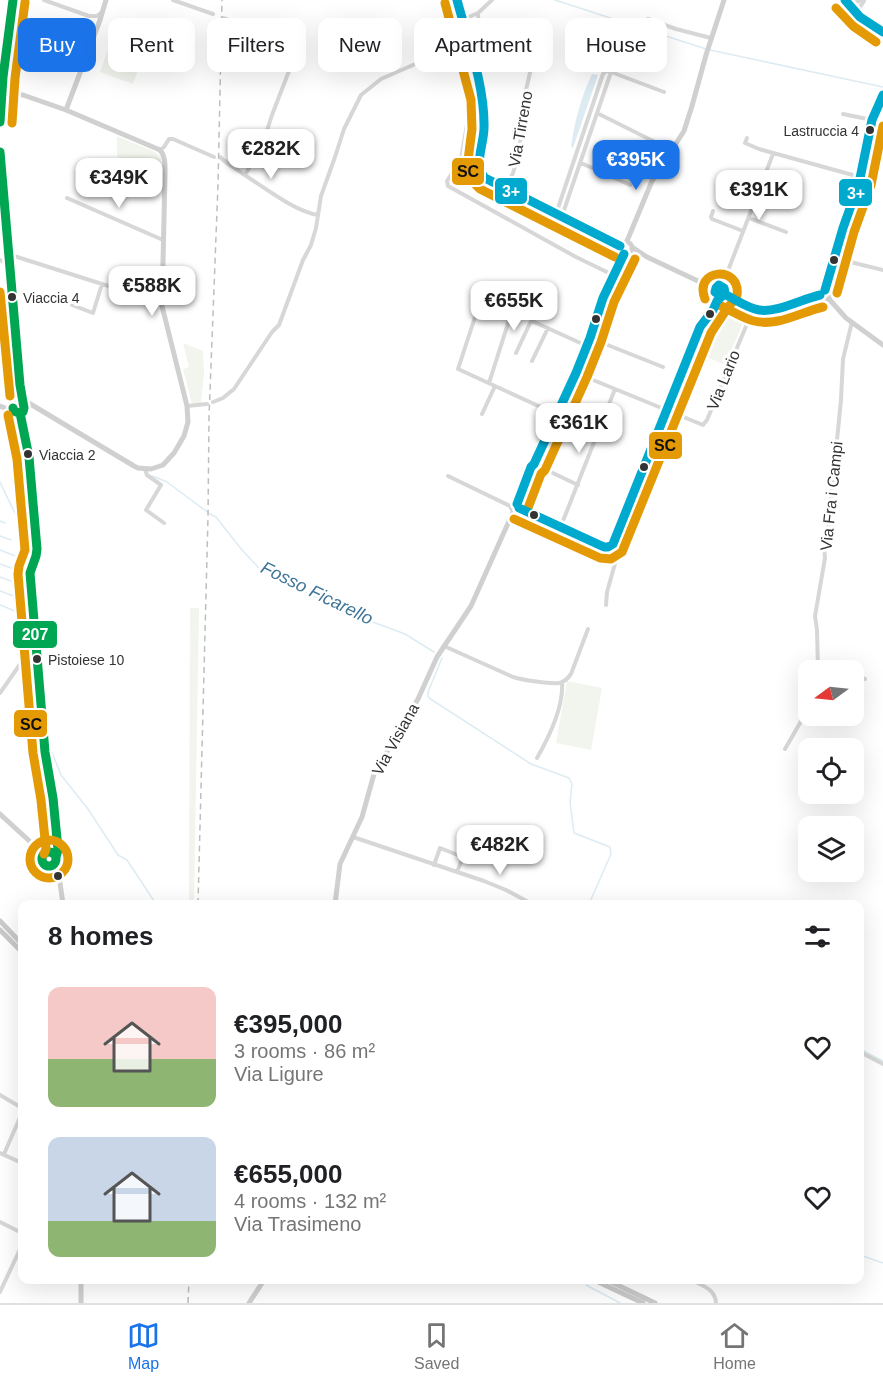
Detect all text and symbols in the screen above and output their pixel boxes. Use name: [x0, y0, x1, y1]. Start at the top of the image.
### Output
chip: Buy: [18, 18, 96, 72]
chip: Rent: [108, 18, 195, 72]
chip: Filters: [207, 18, 306, 72]
chip: New: [318, 18, 402, 72]
chip: Apartment: [414, 18, 553, 72]
chip: House: [565, 18, 667, 72]
street label: Via Tirreno: [505, 90, 536, 169]
place label: Lastruccia 4: [784, 123, 859, 139]
marker: Lastruccia 4: [864, 124, 876, 136]
pin: €282K: [229, 129, 313, 180]
text: €282K: [242, 137, 300, 159]
pin: €395K: [594, 140, 678, 191]
text: €395K: [607, 148, 665, 170]
line badge: SC: [451, 157, 485, 186]
pin: €349K: [77, 158, 161, 209]
text: SC: [457, 163, 480, 180]
text: €349K: [90, 166, 148, 188]
pin: €391K: [717, 170, 801, 221]
line badge: 3+: [494, 177, 528, 205]
text: €391K: [730, 178, 788, 200]
line badge: 3+: [838, 178, 873, 207]
text: 3+: [502, 183, 520, 200]
text: 3+: [847, 185, 865, 202]
unlabelled marker: [828, 254, 840, 266]
pin: €588K: [110, 266, 194, 317]
text: €588K: [123, 274, 181, 296]
pin: €655K: [472, 281, 556, 332]
text: €655K: [485, 289, 543, 311]
place label: Viaccia 4: [23, 290, 80, 306]
marker: Viaccia 4: [6, 291, 18, 303]
unlabelled marker: [704, 308, 716, 320]
unlabelled marker: [590, 313, 602, 325]
street label: Via Lario: [704, 348, 743, 413]
pin: €361K: [537, 403, 621, 454]
text: €361K: [550, 411, 608, 433]
line badge: SC: [648, 431, 683, 460]
text: SC: [654, 437, 677, 454]
street label: Via Fra i Campi: [817, 440, 846, 552]
place label: Viaccia 2: [39, 447, 96, 463]
marker: Viaccia 2: [22, 448, 34, 460]
unlabelled marker: [638, 461, 650, 473]
unlabelled marker: [528, 509, 540, 521]
water label: Fosso Ficarello: [258, 557, 376, 629]
line badge: 207: [12, 620, 58, 649]
text: 207: [22, 626, 48, 643]
place label: Pistoiese 10: [48, 652, 124, 668]
marker: Pistoiese 10: [31, 653, 43, 665]
north arrow: [798, 660, 864, 726]
map controls: [798, 660, 864, 882]
street label: Via Visiana: [369, 700, 422, 778]
line badge: SC: [13, 709, 48, 738]
text: SC: [20, 716, 43, 733]
button: locate: [798, 738, 864, 804]
button: layers: [798, 816, 864, 882]
pin: €482K: [458, 825, 542, 876]
text: €482K: [471, 833, 529, 855]
unlabelled marker: [52, 870, 64, 882]
icon: filters: [801, 920, 834, 953]
text: 8 homes: [48, 921, 154, 951]
text: €395,000: [234, 1009, 342, 1039]
icon: home: [96, 1011, 168, 1083]
icon: heart: [801, 1031, 834, 1064]
text: 3 rooms · 86 m²: [234, 1040, 375, 1062]
text: Via Ligure: [234, 1063, 324, 1085]
text: €655,000: [234, 1159, 342, 1189]
icon: home: [96, 1161, 168, 1233]
icon: heart: [801, 1181, 834, 1214]
text: 4 rooms · 132 m²: [234, 1190, 386, 1212]
text: Via Trasimeno: [234, 1213, 361, 1235]
tab: Map: [127, 1319, 160, 1373]
tab: Saved: [414, 1319, 459, 1373]
tab: Home: [713, 1319, 756, 1373]

